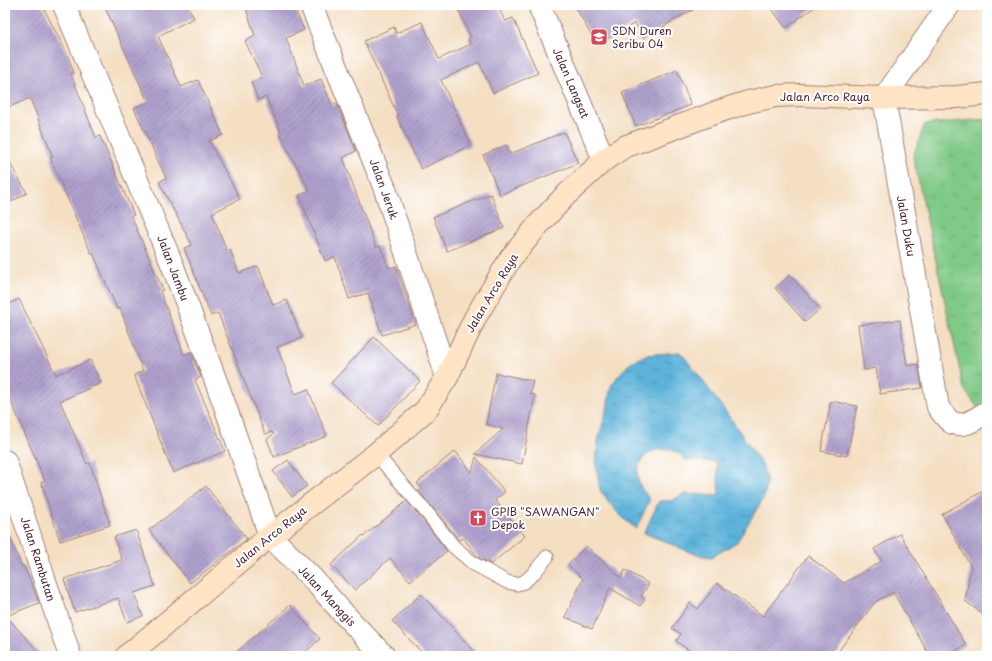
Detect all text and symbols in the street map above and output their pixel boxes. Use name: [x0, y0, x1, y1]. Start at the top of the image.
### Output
place label: SDN Duren Seribu 04: [612, 22, 672, 52]
school or university icon: SDN Duren Seribu 04: [589, 27, 609, 47]
street label: Jalan Langsat: [549, 45, 594, 121]
street label: Jalan Arco Raya: [780, 88, 870, 105]
street label: Jalan Jeruk: [366, 156, 403, 222]
street label: Jalan Duku: [893, 194, 920, 258]
street label: Jalan Jambu: [153, 233, 194, 303]
street label: Jalan Arco Raya: [461, 250, 522, 336]
street label: Jalan Arco Raya: [229, 502, 310, 571]
place label: GPIB "SAWANGAN" Depok: [491, 503, 600, 533]
church icon: GPIB "SAWANGAN" Depok: [468, 508, 488, 528]
street label: Jalan Rambutan: [17, 514, 60, 603]
street label: Jalan Manggis: [295, 561, 360, 630]

